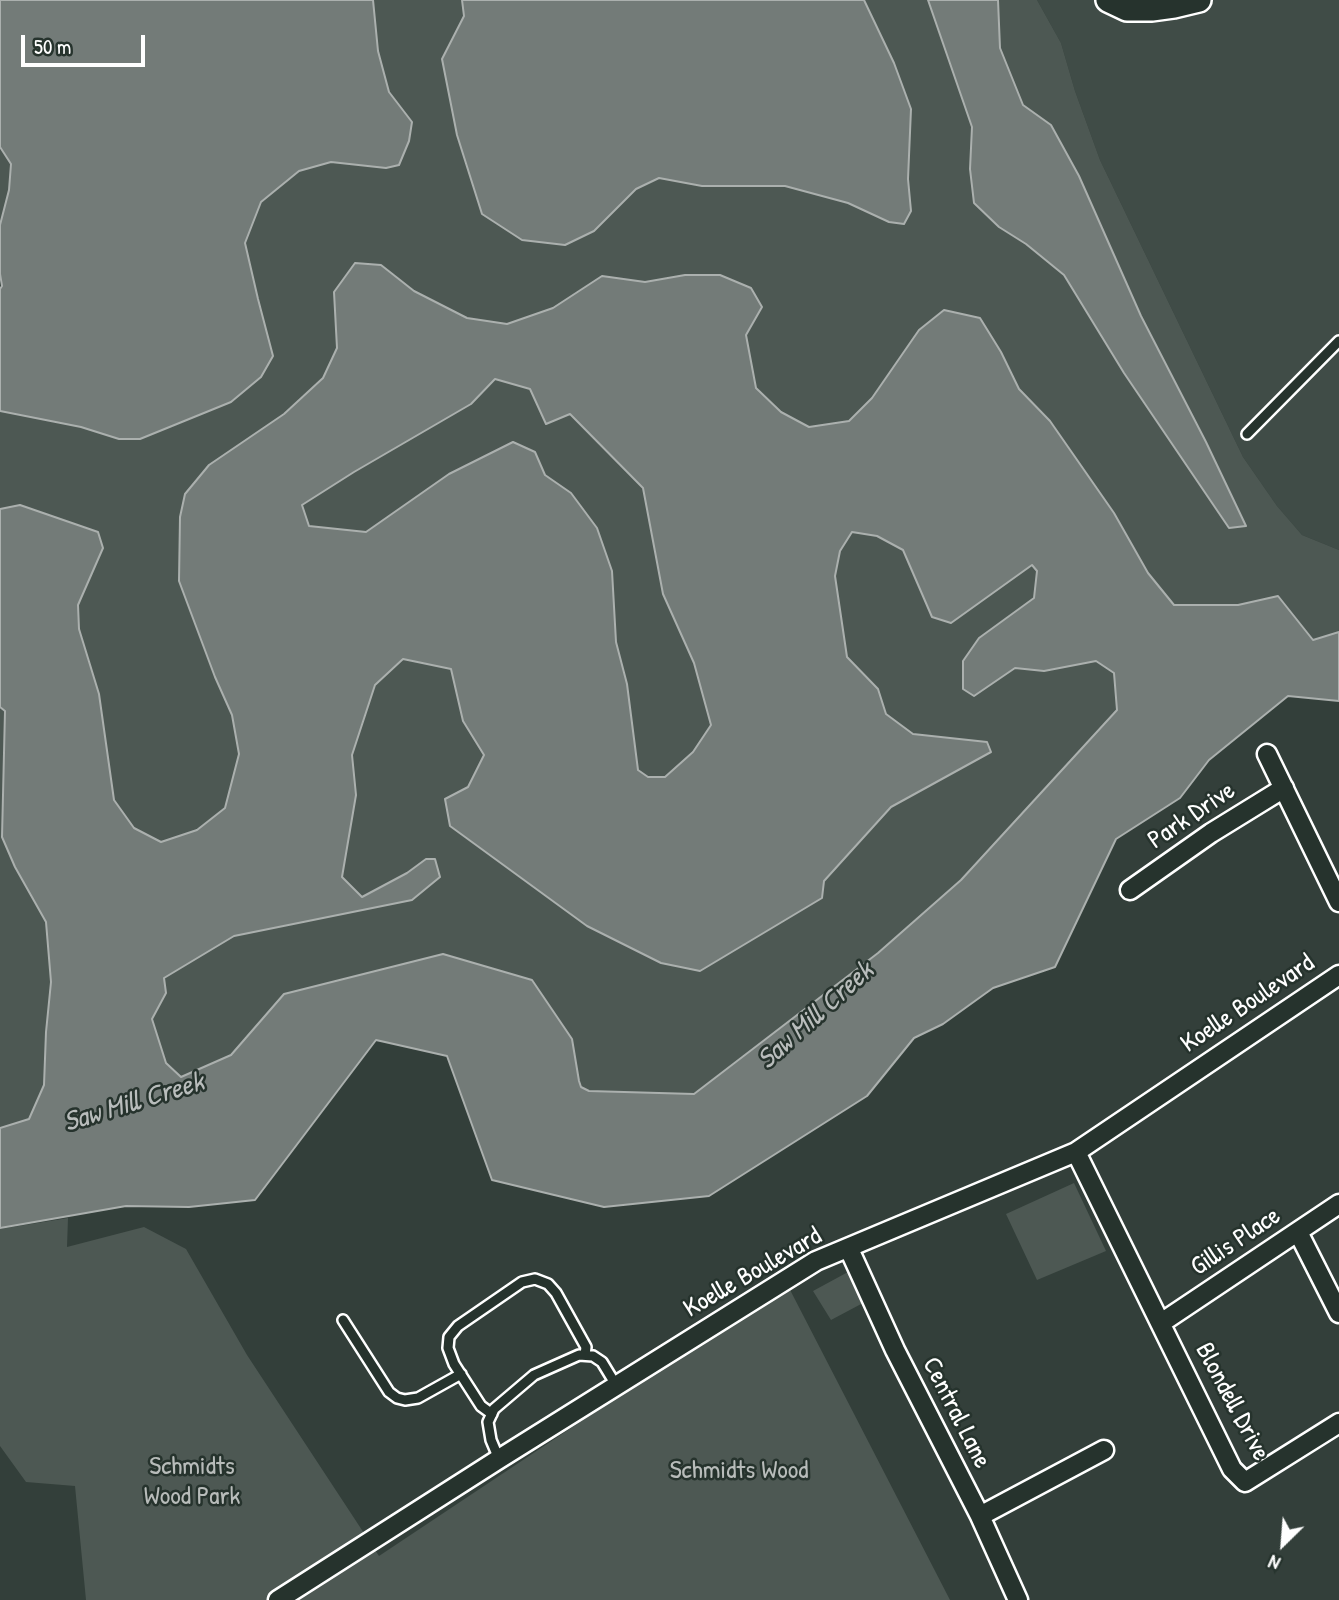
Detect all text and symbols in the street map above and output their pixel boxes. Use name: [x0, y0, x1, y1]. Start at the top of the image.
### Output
scale bar: [24, 21, 149, 65]
text: 50 m: [34, 32, 71, 61]
street label: Park Drive: [1142, 776, 1242, 856]
street label: Koelle Boulevard: [1175, 948, 1321, 1060]
water label: Saw Mill Creek: [751, 955, 881, 1077]
water label: Saw Mill Creek: [60, 1066, 208, 1140]
street label: Gillis Place: [1185, 1201, 1287, 1283]
street label: Koelle Boulevard: [679, 1221, 827, 1325]
street label: Blondell Drive: [1188, 1338, 1276, 1466]
street label: Central Lane: [915, 1352, 997, 1474]
park label: Schmidts Wood Park: [144, 1451, 240, 1512]
park label: Schmidts Wood: [670, 1455, 808, 1487]
north arrow: [1248, 1509, 1318, 1579]
text: N: [1264, 1549, 1284, 1577]

